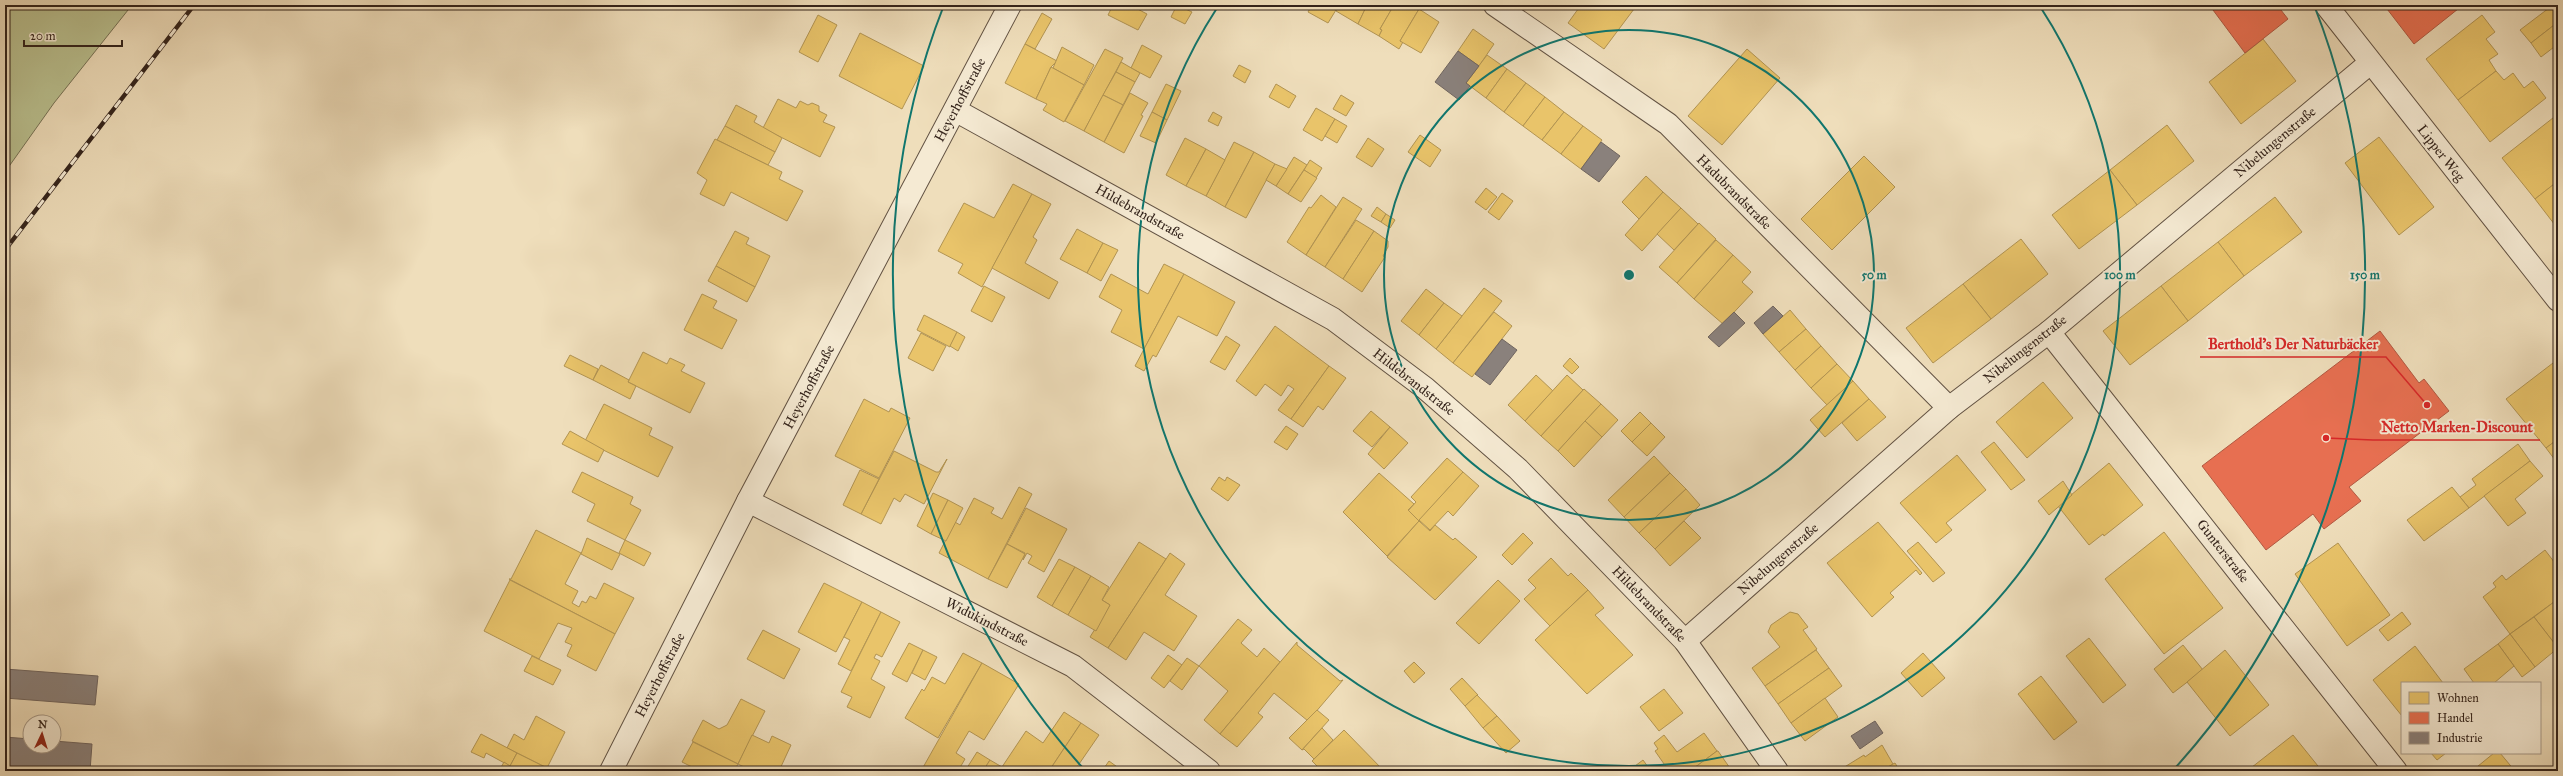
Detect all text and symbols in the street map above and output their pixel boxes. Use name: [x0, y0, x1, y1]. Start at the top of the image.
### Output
scale bar: [24, 22, 122, 48]
text: 20 m: [30, 29, 56, 43]
street label: Heyerhoffstraße: [931, 55, 989, 145]
street label: Nibelungenstraße: [2231, 103, 2319, 181]
street label: Lipper Weg: [2414, 121, 2469, 185]
street label: Hadubrandstraße: [1693, 151, 1775, 233]
street label: Hildebrandstraße: [1092, 180, 1188, 244]
centre of rings: [1622, 268, 1636, 282]
text: 50 m: [1861, 268, 1888, 282]
text: 100 m: [2104, 268, 2137, 282]
text: 150 m: [2350, 268, 2381, 282]
street label: Nibelungenstraße: [1980, 311, 2070, 387]
callout: Berthold's Der Naturbäcker: [2200, 330, 2386, 357]
text: Berthold's Der Naturbäcker: [2208, 335, 2378, 353]
street label: Heyerhoffstraße: [780, 342, 838, 432]
street label: Hildebrandstraße: [1370, 345, 1459, 419]
callout: Netto Marken-Discount: [2373, 413, 2540, 440]
text: Netto Marken-Discount: [2381, 418, 2534, 436]
street label: Gunterstraße: [2193, 516, 2253, 586]
street label: Nibelungenstraße: [1734, 519, 1822, 599]
street label: Hildebrandstraße: [1608, 562, 1690, 646]
street label: Widukindstraße: [943, 594, 1031, 650]
street label: Heyerhoffstraße: [631, 630, 689, 720]
legend: [2401, 682, 2541, 754]
text: Wohnen: [2437, 691, 2479, 705]
text: Handel: [2437, 711, 2474, 725]
north arrow: [22, 714, 62, 754]
text: N: [38, 718, 48, 731]
text: Industrie: [2437, 731, 2482, 745]

